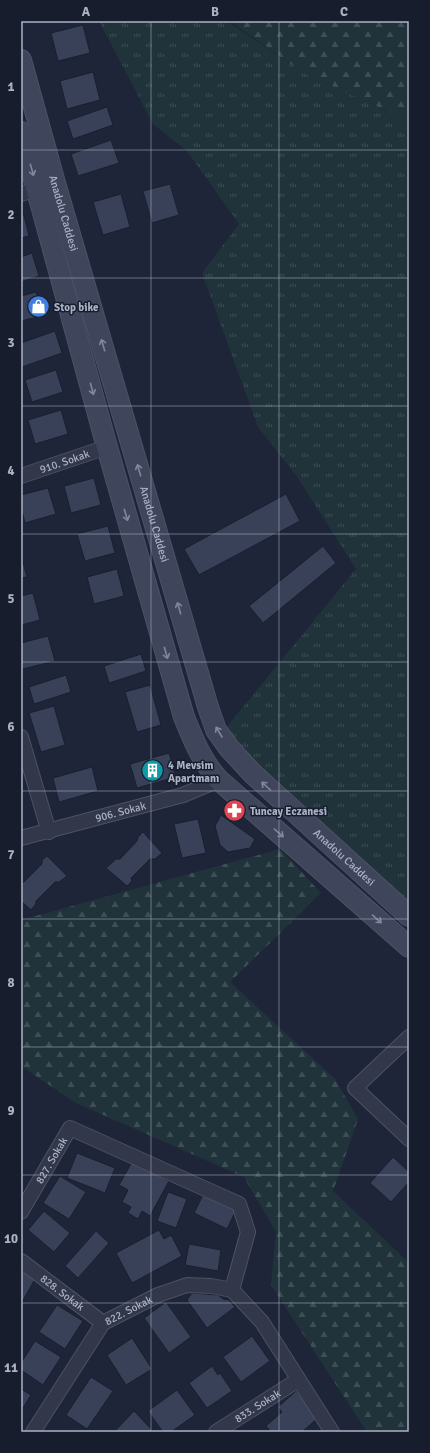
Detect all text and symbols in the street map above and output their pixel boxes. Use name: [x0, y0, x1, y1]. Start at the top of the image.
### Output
text: A: [82, 4, 91, 20]
text: B: [211, 4, 219, 20]
text: C: [340, 4, 348, 20]
text: 1: [7, 79, 15, 95]
one-way arrow: [29, 163, 36, 176]
street label: Anadolu Caddesi: [46, 174, 81, 253]
text: 2: [7, 207, 15, 223]
shop icon: Stop bike: [25, 294, 51, 320]
place label: Stop bike: [54, 301, 99, 314]
text: 3: [7, 335, 15, 351]
one-way arrow: [99, 339, 106, 352]
one-way arrow: [88, 383, 96, 396]
street label: 910. Sokak: [38, 447, 92, 476]
text: 4: [7, 463, 15, 479]
one-way arrow: [135, 464, 142, 477]
street label: Anadolu Caddesi: [137, 485, 171, 564]
one-way arrow: [123, 508, 131, 521]
text: 5: [7, 591, 15, 607]
one-way arrow: [175, 602, 183, 615]
one-way arrow: [163, 647, 170, 660]
text: 6: [7, 719, 15, 735]
one-way arrow: [214, 726, 222, 738]
building icon: 4 Mevsim Apartmanı: [140, 758, 166, 784]
place label: 4 Mevsim Apartmanı: [168, 759, 219, 785]
one-way arrow: [261, 782, 271, 791]
pharmacy icon: Tuncay Eczanesi: [221, 798, 247, 824]
street label: 906. Sokak: [94, 799, 148, 825]
place label: Tuncay Eczanesi: [250, 805, 327, 818]
street label: Anadolu Caddesi: [311, 826, 377, 889]
one-way arrow: [274, 828, 284, 837]
text: 7: [7, 847, 15, 863]
one-way arrow: [372, 914, 382, 924]
text: 8: [7, 975, 15, 991]
text: 9: [7, 1103, 15, 1119]
street label: 827. Sokak: [33, 1134, 71, 1186]
text: 10: [4, 1231, 18, 1247]
street label: 828. Sokak: [38, 1272, 87, 1314]
street label: 822. Sokak: [103, 1293, 155, 1328]
text: 11: [4, 1360, 18, 1376]
street label: 833. Sokak: [232, 1387, 283, 1426]

